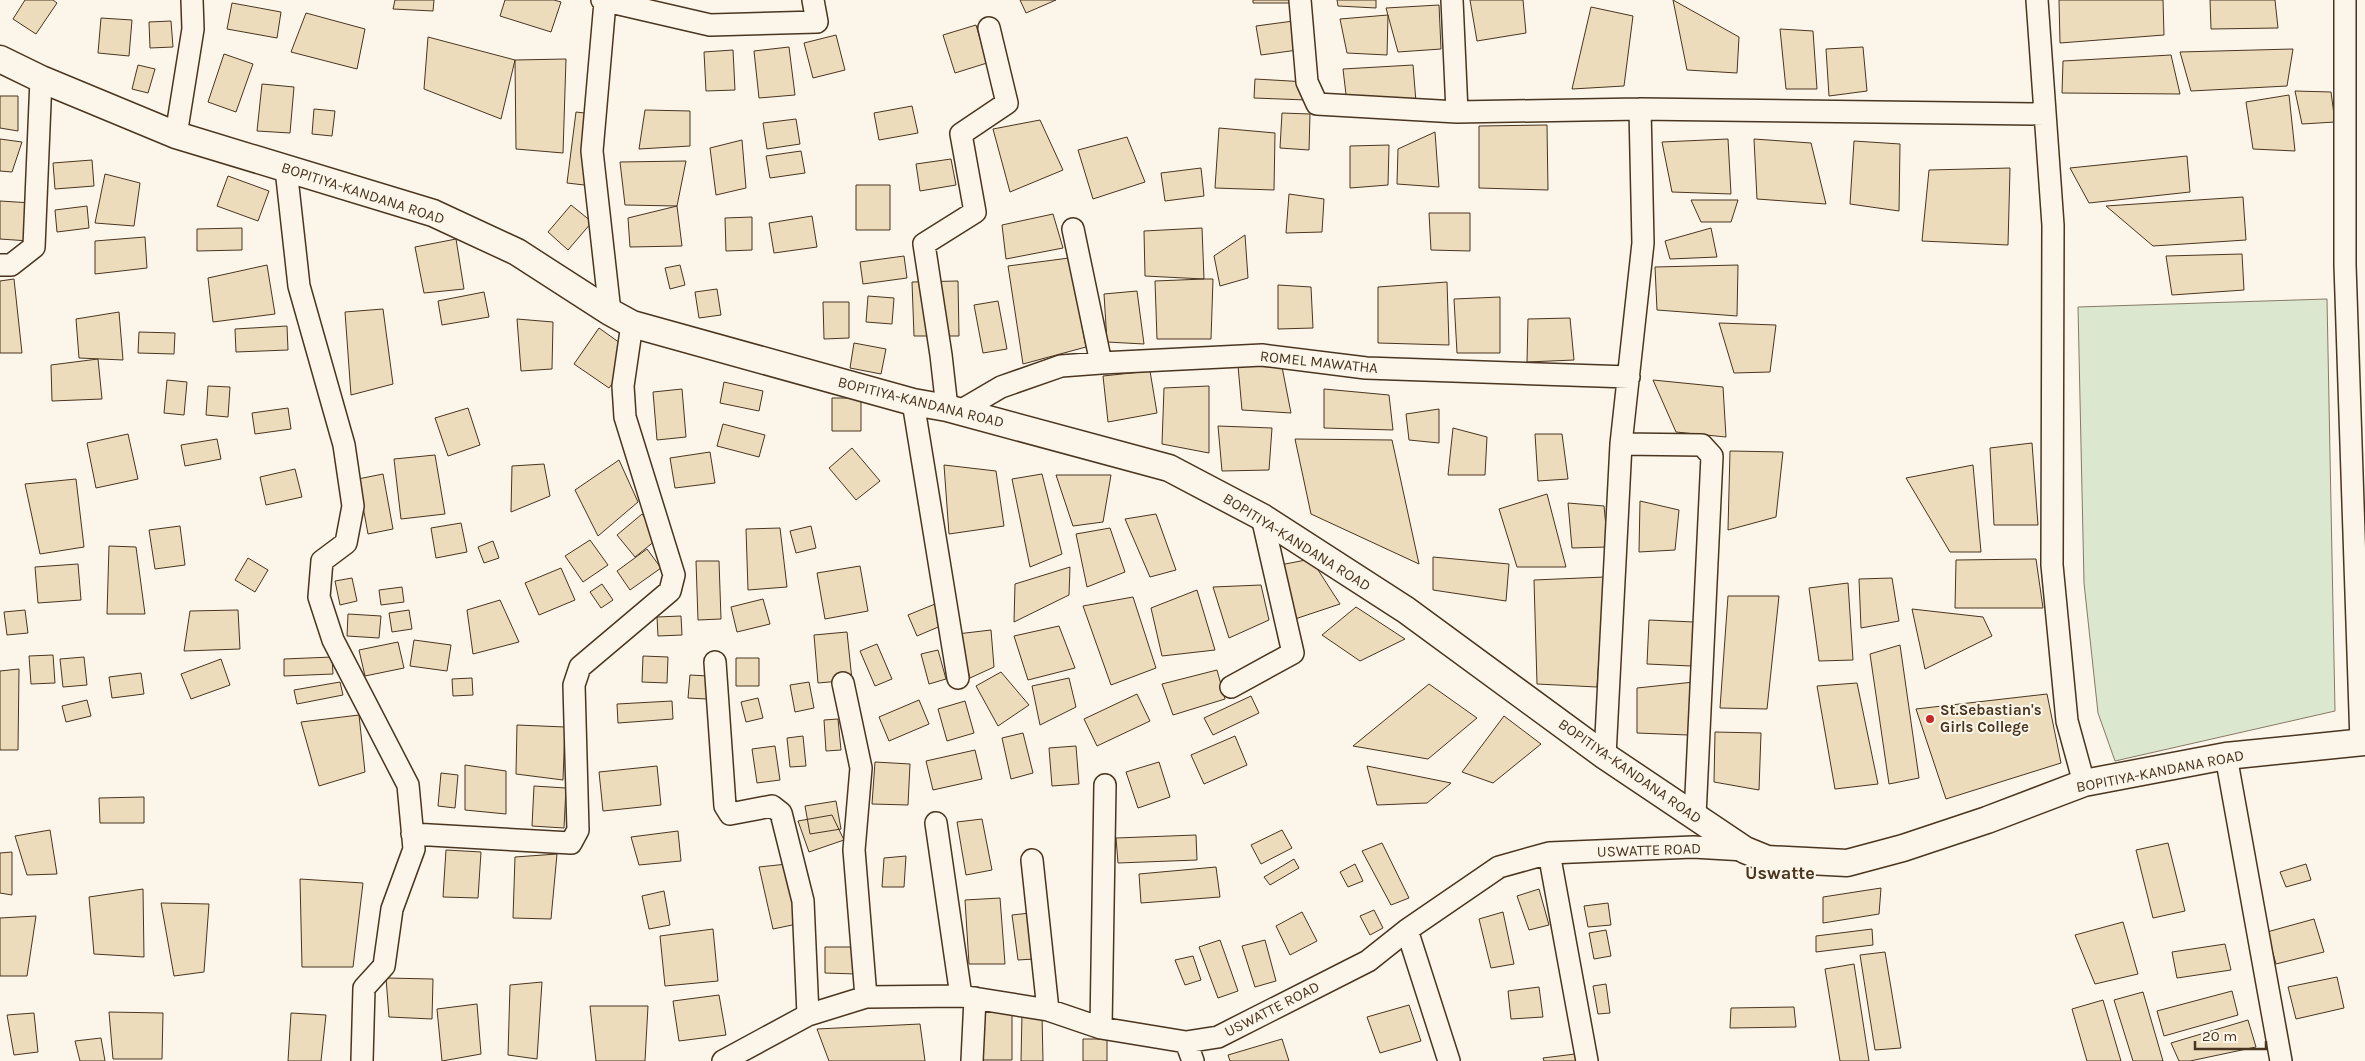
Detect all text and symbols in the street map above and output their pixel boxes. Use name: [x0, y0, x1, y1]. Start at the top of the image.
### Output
street label: BOPITIYA-KANDANA ROAD: [279, 158, 447, 228]
street label: ROMEL MAWATHA: [1259, 347, 1379, 377]
street label: BOPITIYA-KANDANA ROAD: [836, 373, 1006, 431]
street label: BOPITIYA-KANDANA ROAD: [1220, 489, 1374, 595]
place label: St.Sebastian's Girls College: [1940, 701, 2042, 736]
marker: St.Sebastian's Girls College: [1924, 713, 1936, 725]
street label: BOPITIYA-KANDANA ROAD: [1555, 715, 1705, 827]
street label: BOPITIYA-KANDANA ROAD: [2075, 746, 2245, 796]
street label: USWATTE ROAD: [1597, 839, 1701, 861]
district label: Uswatte: [1745, 862, 1815, 884]
street label: USWATTE ROAD: [1221, 977, 1323, 1041]
scale bar: [2195, 1018, 2266, 1050]
text: 20 m: [2202, 1027, 2237, 1045]

